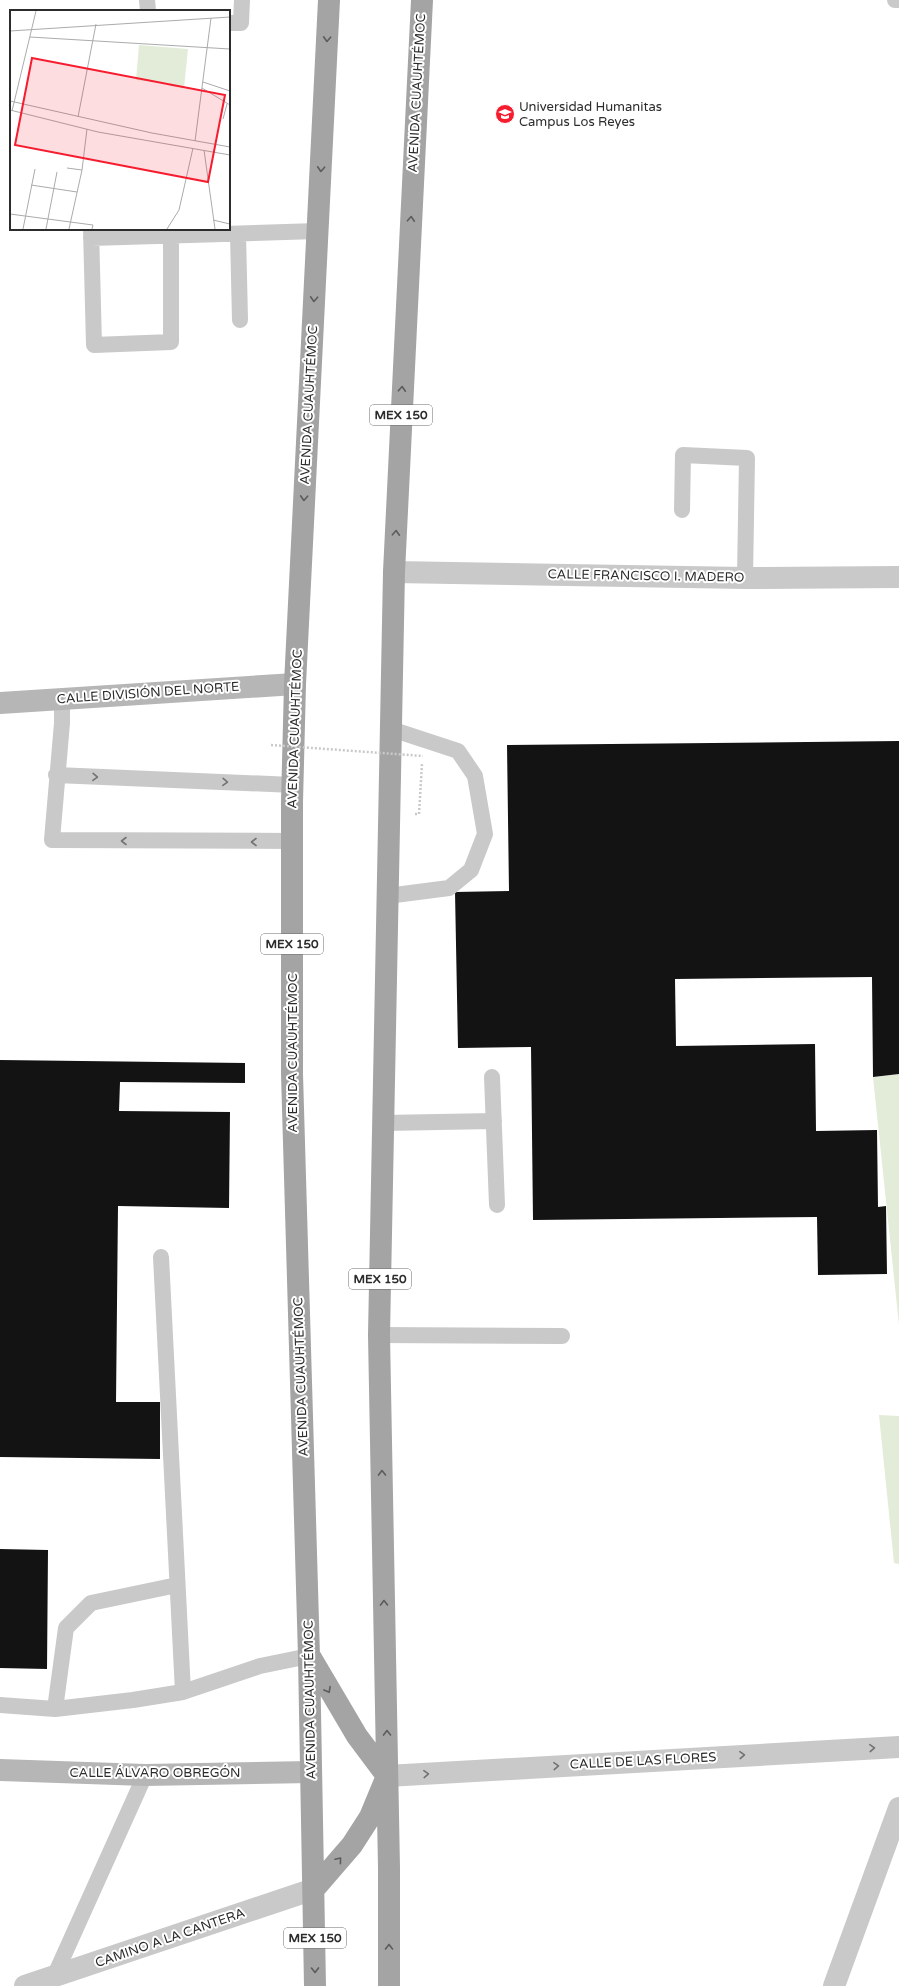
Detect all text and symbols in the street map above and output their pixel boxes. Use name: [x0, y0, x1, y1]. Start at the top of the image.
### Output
inset map: [10, 10, 230, 230]
street label: AVENIDA CUAUHTÉMOC: [405, 13, 429, 173]
one-way arrow: [323, 36, 332, 42]
place label: Universidad Humanitas Campus Los Reyes: [519, 99, 662, 130]
school or university icon: Universidad Humanitas Campus Los Reyes: [494, 103, 516, 125]
one-way arrow: [316, 166, 325, 172]
one-way arrow: [406, 216, 415, 222]
one-way arrow: [310, 296, 318, 302]
street label: AVENIDA CUAUHTÉMOC: [297, 325, 321, 485]
one-way arrow: [398, 386, 407, 392]
road number: MEX 150: [370, 405, 432, 425]
one-way arrow: [300, 495, 309, 501]
one-way arrow: [391, 530, 400, 536]
street label: CALLE FRANCISCO I. MADERO: [548, 566, 744, 586]
street label: AVENIDA CUAUHTÉMOC: [284, 649, 306, 809]
street label: CALLE DIVISIÓN DEL NORTE: [56, 679, 240, 707]
one-way arrow: [92, 772, 98, 781]
one-way arrow: [222, 778, 228, 786]
one-way arrow: [121, 837, 127, 845]
one-way arrow: [251, 837, 257, 846]
road number: MEX 150: [261, 934, 323, 954]
street label: AVENIDA CUAUHTÉMOC: [285, 973, 301, 1133]
road number: MEX 150: [349, 1269, 411, 1289]
street label: AVENIDA CUAUHTÉMOC: [290, 1297, 312, 1457]
one-way arrow: [377, 1470, 386, 1476]
one-way arrow: [380, 1600, 388, 1606]
street label: AVENIDA CUAUHTÉMOC: [301, 1620, 319, 1780]
one-way arrow: [324, 1686, 331, 1693]
one-way arrow: [382, 1730, 391, 1736]
one-way arrow: [869, 1744, 875, 1752]
street label: CALLE DE LAS FLORES: [569, 1749, 717, 1773]
one-way arrow: [739, 1751, 745, 1760]
one-way arrow: [553, 1762, 559, 1770]
street label: CALLE ÁLVARO OBREGÓN: [69, 1765, 241, 1781]
one-way arrow: [423, 1769, 429, 1778]
one-way arrow: [335, 1857, 342, 1864]
street label: CAMINO A LA CANTERA: [93, 1905, 247, 1971]
road number: MEX 150: [284, 1928, 346, 1948]
one-way arrow: [385, 1944, 393, 1950]
one-way arrow: [311, 1967, 319, 1973]

